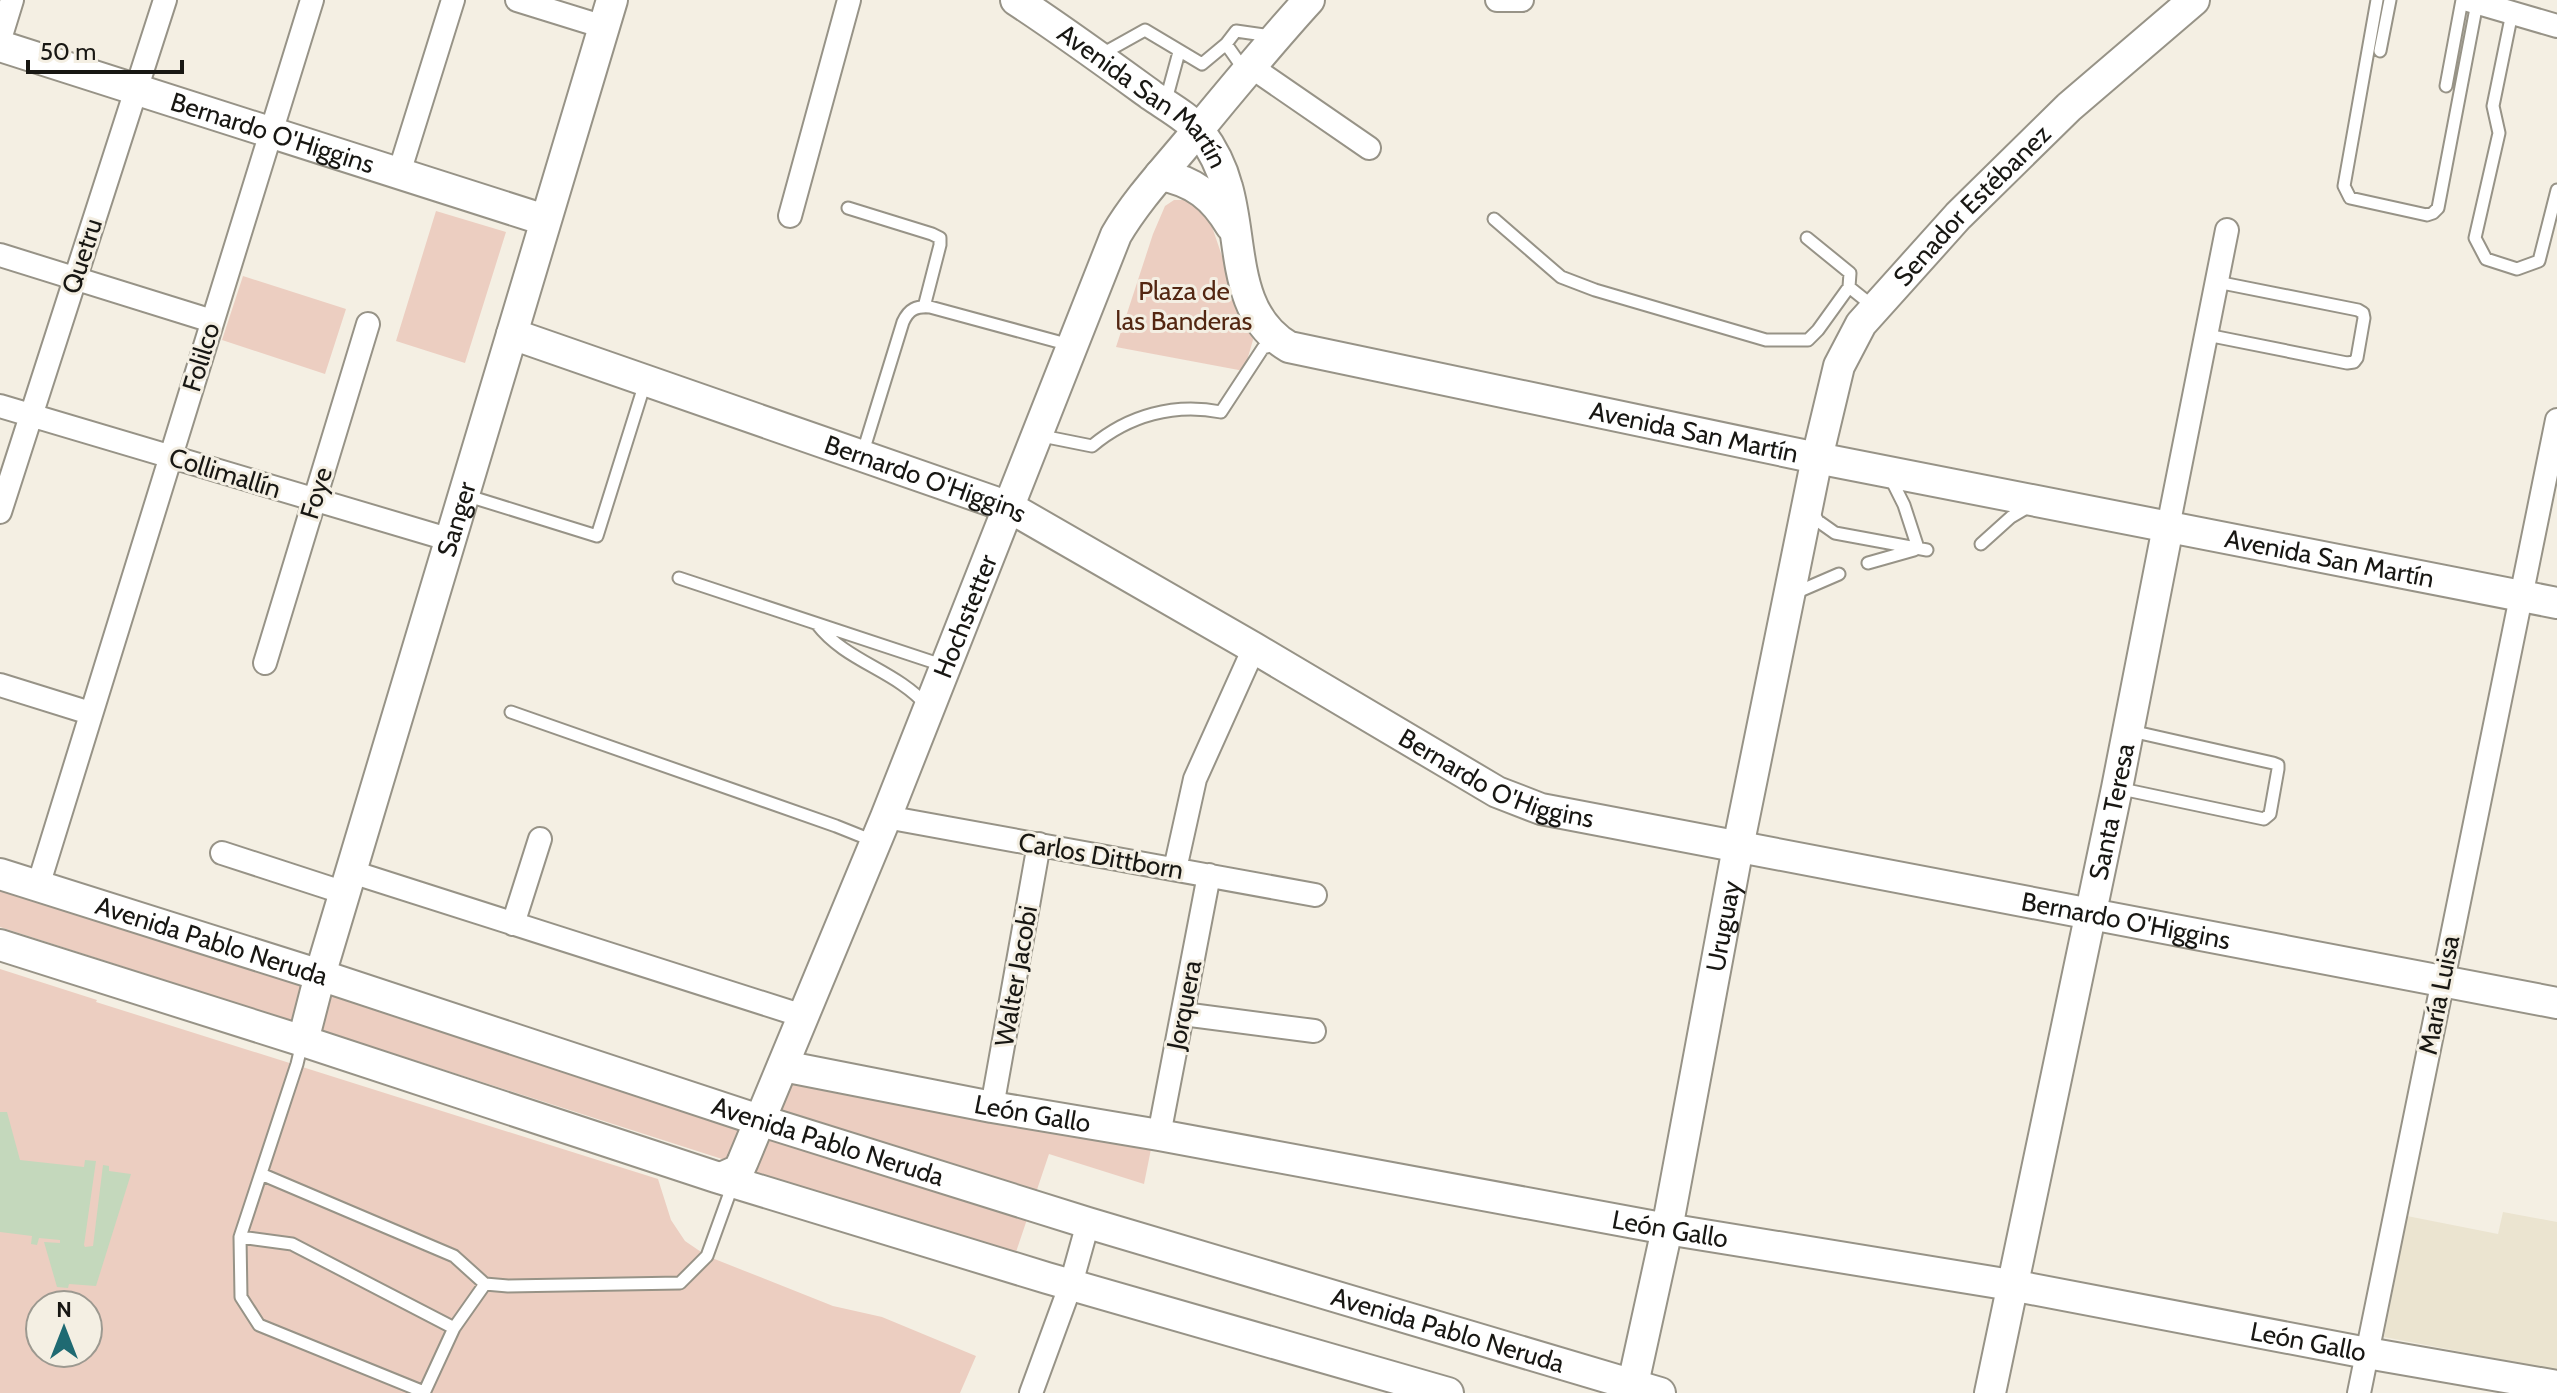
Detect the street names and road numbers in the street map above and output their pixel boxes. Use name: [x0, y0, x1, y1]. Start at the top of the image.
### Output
street label: Avenida San Martín: [1051, 17, 1234, 173]
street label: Bernardo O'Higgins: [167, 86, 379, 181]
street label: Senador Estébanez: [1887, 118, 2057, 293]
street label: Quetru: [55, 214, 109, 298]
street label: Folilco: [175, 319, 227, 395]
street label: Avenida San Martín: [1587, 395, 1801, 470]
street label: Bernardo O'Higgins: [820, 428, 1033, 530]
street label: Collimallín: [165, 441, 285, 505]
street label: Foye: [293, 463, 339, 523]
street label: Sanger: [430, 477, 483, 560]
street label: Avenida San Martín: [2222, 522, 2437, 595]
street label: Hochstetter: [927, 549, 1004, 682]
street label: Bernardo O'Higgins: [1393, 721, 1597, 835]
street label: Santa Teresa: [2082, 740, 2141, 883]
street label: Carlos Dittborn: [1016, 826, 1186, 886]
street label: Uruguay: [1699, 878, 1747, 974]
street label: Bernardo O'Higgins: [2019, 885, 2233, 956]
street label: Avenida Pablo Neruda: [92, 889, 332, 993]
street label: Walter Jacobi: [988, 903, 1044, 1049]
street label: María Luisa: [2412, 932, 2466, 1057]
street label: Jorquera: [1159, 957, 1208, 1053]
street label: León Gallo: [972, 1088, 1093, 1139]
street label: Avenida Pablo Neruda: [708, 1090, 948, 1193]
street label: León Gallo: [1609, 1203, 1730, 1255]
street label: Avenida Pablo Neruda: [1328, 1280, 1569, 1380]
street label: León Gallo: [2248, 1315, 2369, 1368]

